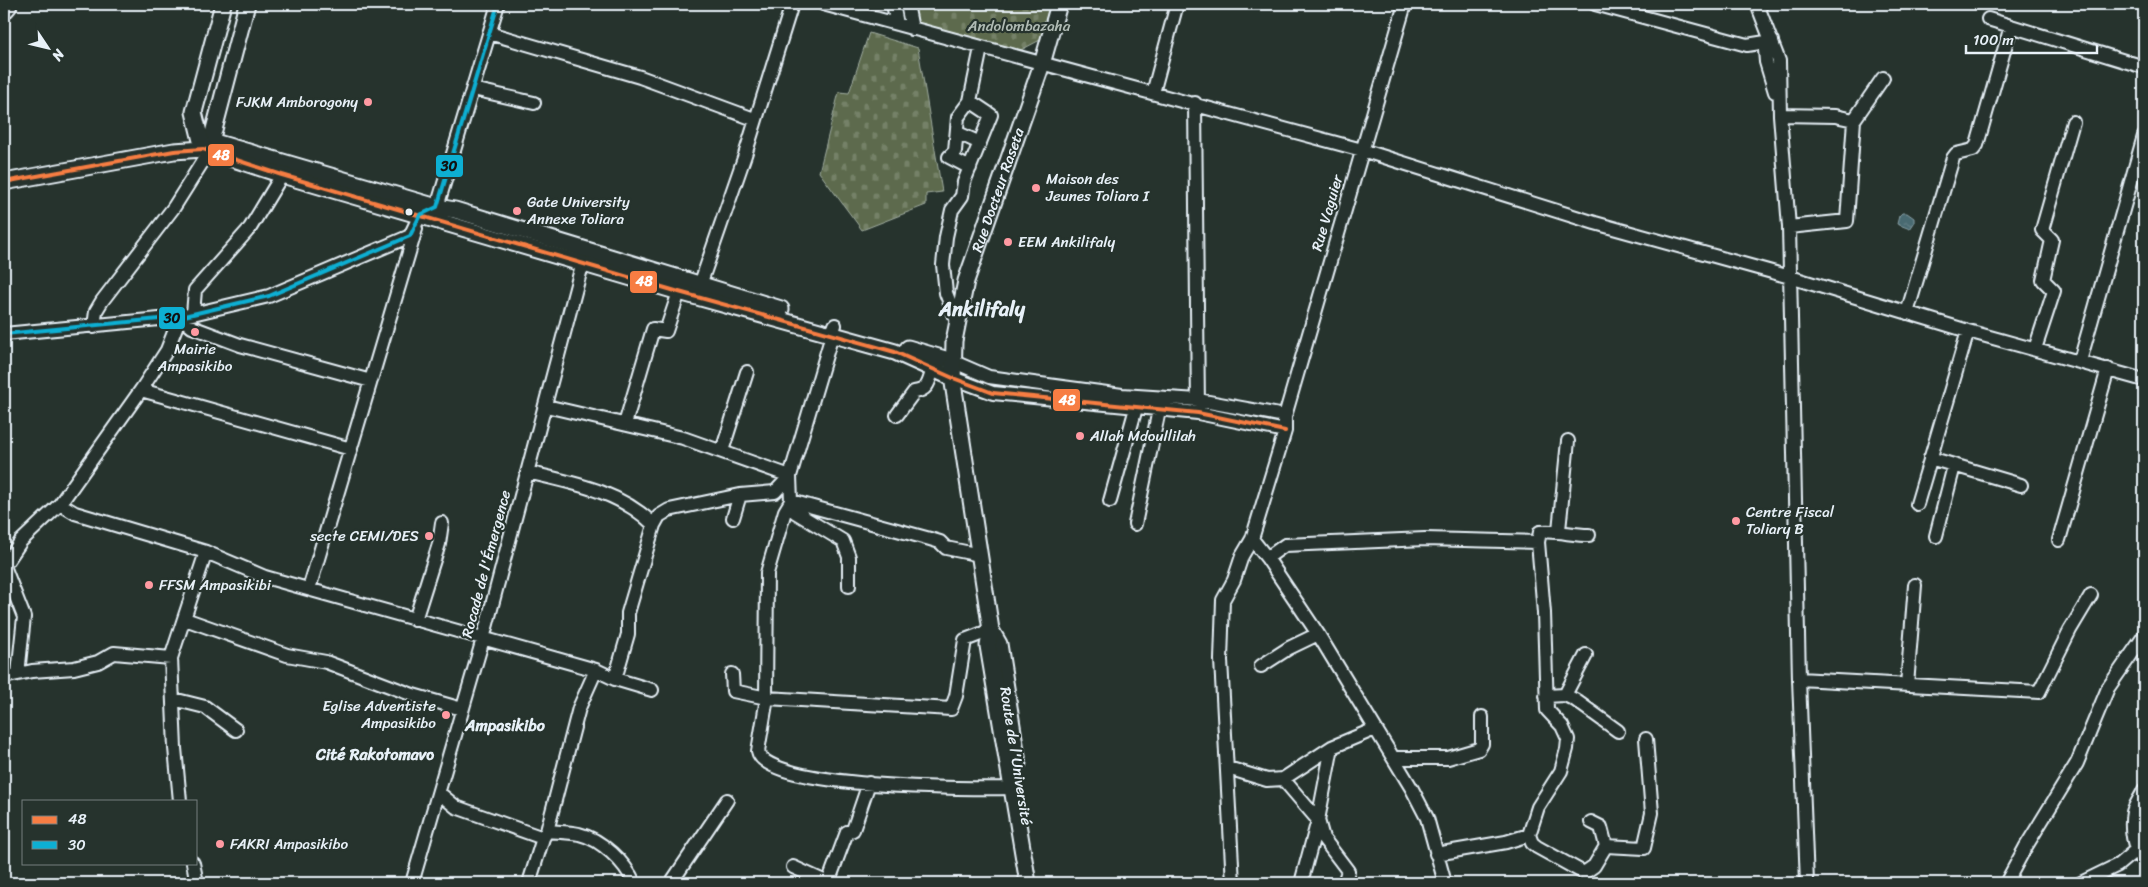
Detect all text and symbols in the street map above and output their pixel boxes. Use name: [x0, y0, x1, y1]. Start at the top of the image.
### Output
park label: Andolombazaha: [967, 13, 1071, 39]
north arrow: [22, 22, 72, 72]
scale bar: [1966, 22, 2097, 54]
text: 100 m: [1973, 27, 2014, 53]
text: N: [45, 43, 72, 67]
place label: FJKM Amborogony: [236, 89, 358, 115]
marker: FJKM Amborogony: [362, 96, 374, 108]
street label: Rue Docteur Raseta: [964, 124, 1032, 256]
line badge: 48: [207, 143, 235, 167]
text: 48: [211, 143, 230, 168]
line badge: 30: [435, 154, 464, 178]
text: 30: [440, 154, 457, 179]
place label: Maison des Jeunes Toliara I: [1045, 166, 1150, 209]
street label: Rue Vaguier: [1304, 171, 1351, 254]
marker: Maison des Jeunes Toliara I: [1030, 182, 1042, 194]
place label: Gate University Annexe Toliara: [526, 189, 630, 232]
marker: Gate University Annexe Toliara: [511, 205, 523, 217]
unlabelled marker: [404, 207, 414, 217]
place label: EEM Ankilifaly: [1018, 229, 1116, 255]
marker: EEM Ankilifaly: [1002, 236, 1014, 248]
text: 48: [634, 269, 653, 294]
line badge: 48: [629, 270, 658, 294]
district label: Ankilifaly: [938, 292, 1026, 327]
line badge: 30: [158, 306, 186, 330]
text: 30: [163, 306, 180, 331]
marker: Mairie Ampasikibo: [189, 326, 201, 338]
place label: Mairie Ampasikibo: [157, 336, 233, 379]
line badge: 48: [1052, 388, 1081, 412]
text: 48: [1057, 388, 1076, 413]
place label: Allah Mdoullilah: [1089, 423, 1196, 449]
marker: Allah Mdoullilah: [1074, 430, 1086, 442]
street label: Rocade de l'Émergence: [454, 487, 518, 641]
place label: Centre Fiscal Toliary B: [1746, 499, 1835, 542]
marker: Centre Fiscal Toliary B: [1730, 515, 1742, 527]
place label: secte CEMI/DES: [309, 523, 420, 549]
marker: secte CEMI/DES: [423, 530, 435, 542]
place label: FFSM Ampasikibi: [159, 572, 272, 598]
marker: FFSM Ampasikibi: [143, 579, 155, 591]
street label: Route de l'Université: [992, 685, 1040, 827]
place label: Eglise Adventiste Ampasikibo: [322, 693, 436, 736]
marker: Eglise Adventiste Ampasikibo: [440, 709, 452, 721]
district label: Ampasikibo: [464, 711, 546, 740]
district label: Cité Rakotomavo: [315, 740, 434, 769]
legend: [22, 800, 198, 864]
text: 48: [68, 806, 86, 832]
place label: FAKRI Ampasikibo: [230, 831, 349, 857]
text: 30: [68, 832, 86, 858]
marker: FAKRI Ampasikibo: [214, 838, 226, 850]

